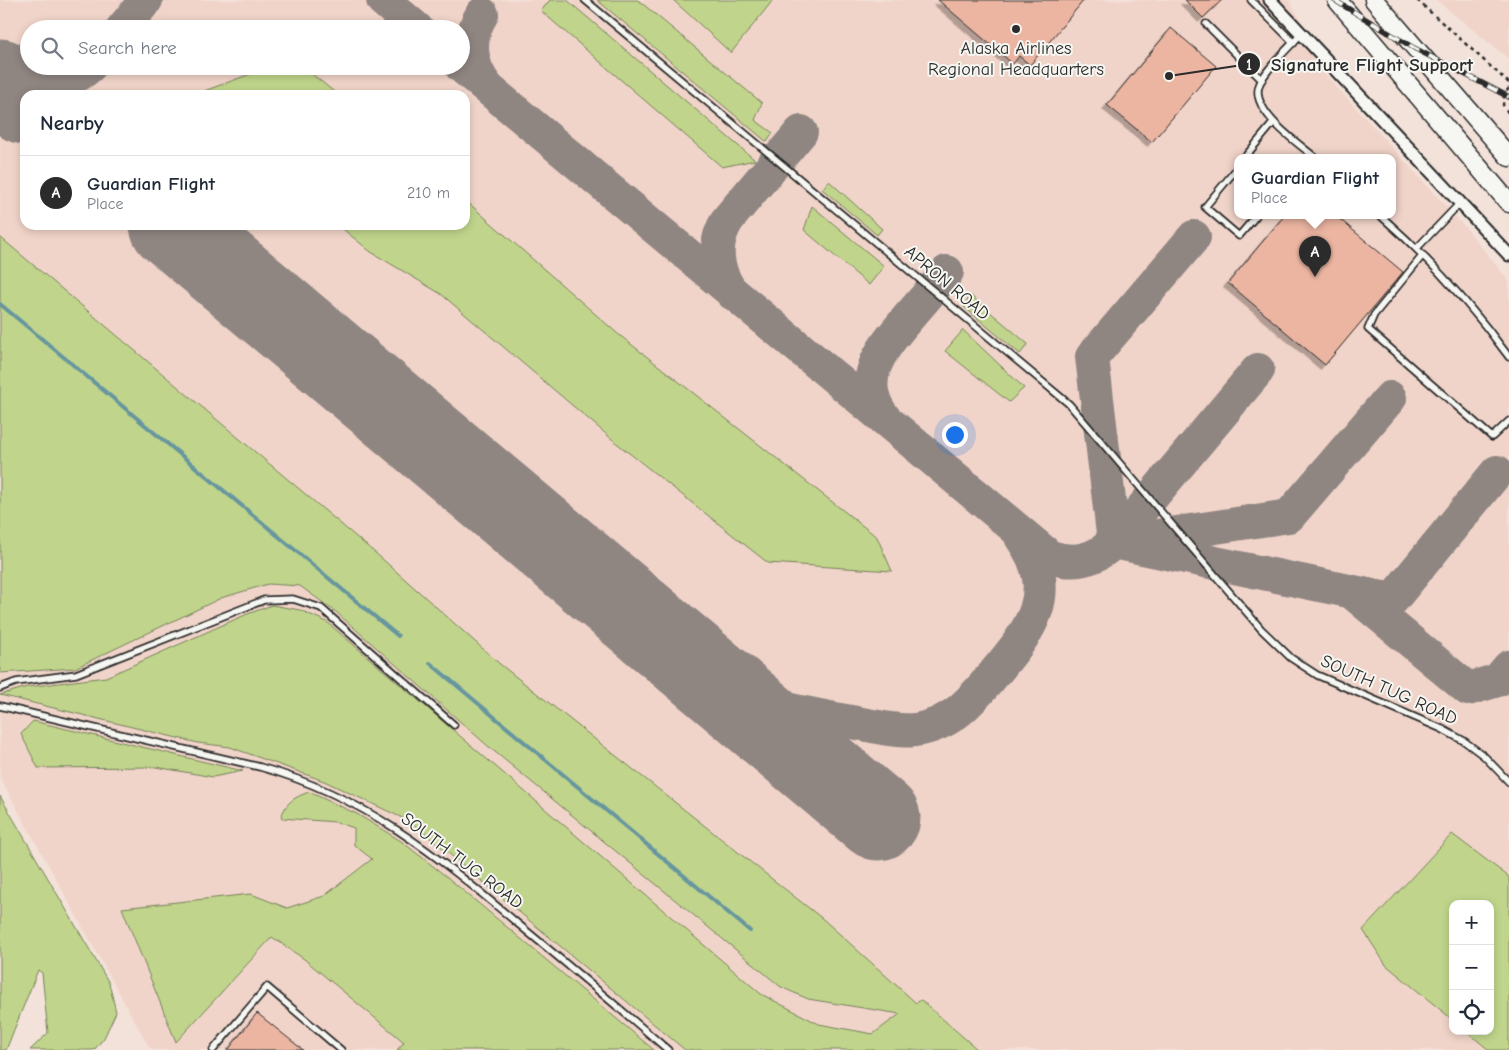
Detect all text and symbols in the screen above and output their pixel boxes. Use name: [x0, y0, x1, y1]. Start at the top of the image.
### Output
search box: [20, 20, 470, 75]
marker: Alaska Airlines Regional Headquarters: [1010, 23, 1022, 35]
icon: search: [38, 34, 66, 62]
text: Search here: [78, 37, 177, 59]
place label: Alaska Airlines Regional Headquarters: [928, 38, 1104, 80]
callout: Signature Flight Support: [1237, 47, 1483, 81]
text: Signature Flight Support: [1271, 54, 1474, 76]
text: 1: [1246, 56, 1252, 74]
text: Nearby: [40, 111, 104, 135]
popup: [1234, 154, 1396, 219]
text: Guardian Flight: [1251, 167, 1379, 189]
text: Guardian Flight: [87, 173, 215, 195]
text: A: [52, 184, 60, 202]
text: 210 m: [407, 184, 450, 202]
text: Place: [1251, 189, 1287, 207]
text: Place: [87, 195, 123, 213]
pin: A: [1299, 236, 1331, 277]
street label: APRON ROAD: [900, 241, 994, 325]
your location: [942, 422, 968, 448]
street label: SOUTH TUG ROAD: [1318, 650, 1460, 730]
street label: SOUTH TUG ROAD: [397, 808, 527, 914]
map controls: [1449, 900, 1494, 1035]
button: +: [1449, 900, 1494, 945]
button: −: [1449, 945, 1494, 990]
button: locate: [1449, 990, 1494, 1035]

